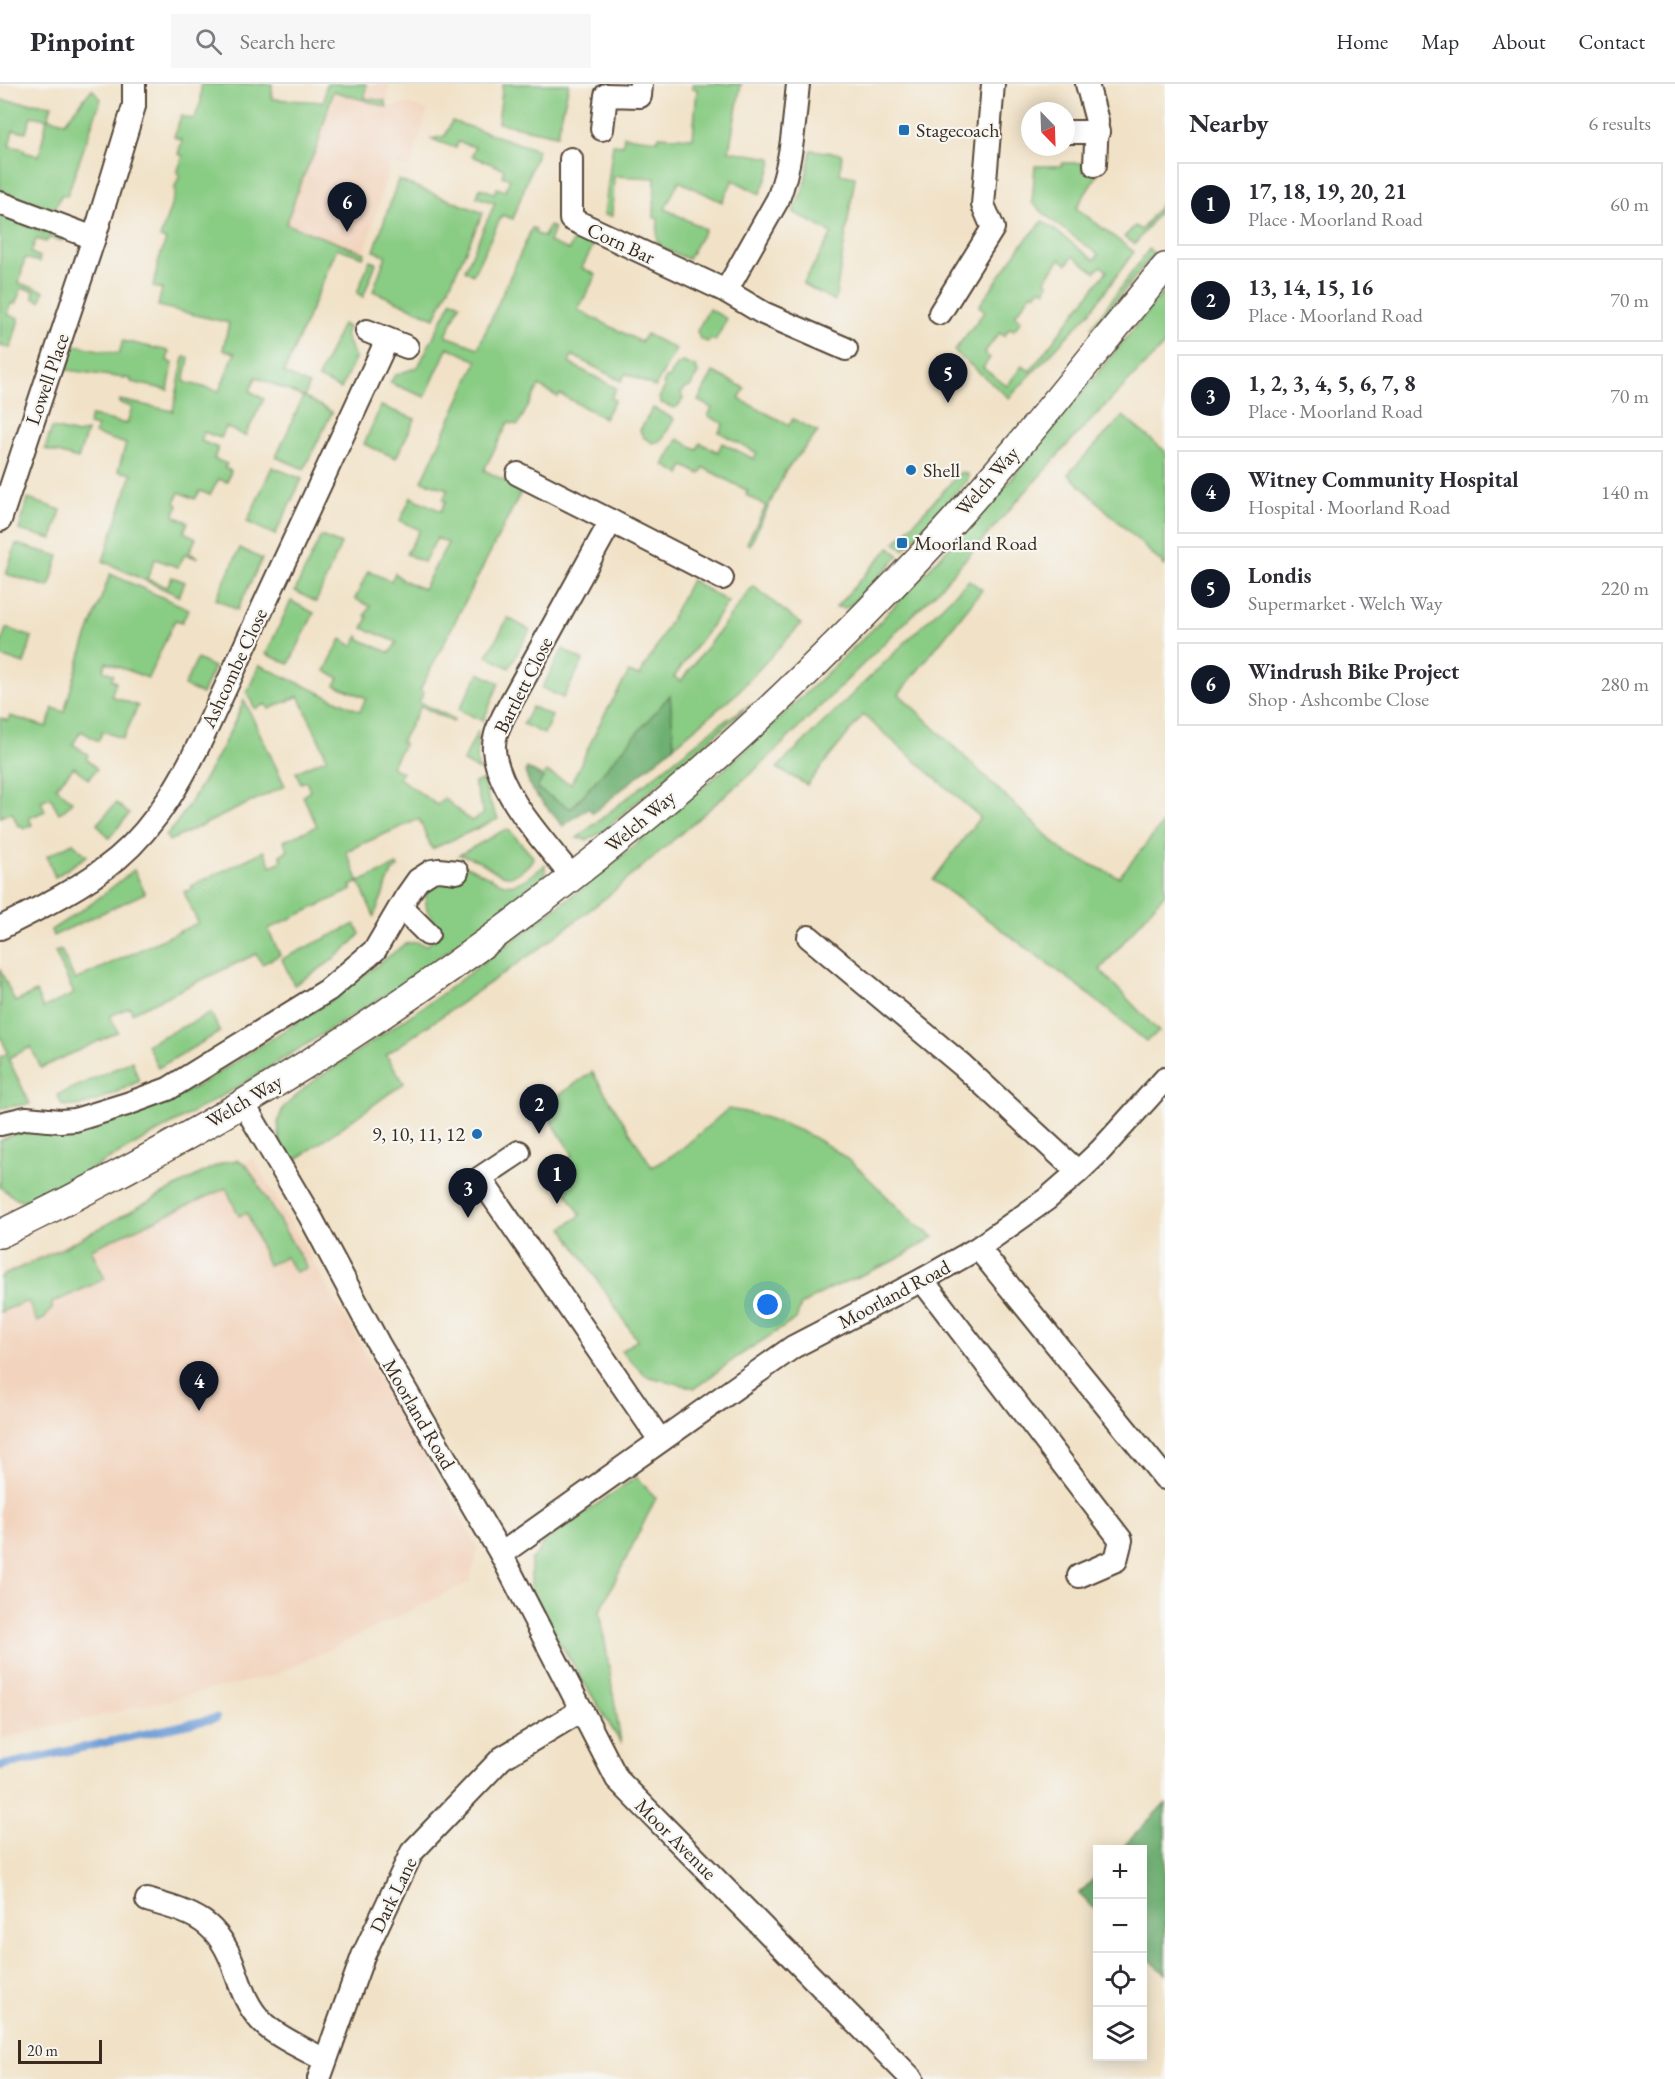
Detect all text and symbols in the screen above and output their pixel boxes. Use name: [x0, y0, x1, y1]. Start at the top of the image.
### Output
search box: [171, 14, 591, 68]
text: Pinpoint: [30, 23, 135, 59]
icon: search: [192, 25, 225, 58]
text: Search here: [240, 27, 335, 56]
text: Home: [1336, 28, 1388, 55]
text: Map: [1421, 28, 1459, 55]
text: About: [1492, 28, 1545, 55]
text: Contact: [1578, 28, 1645, 55]
north arrow: [1021, 102, 1075, 156]
text: Nearby: [1189, 106, 1269, 140]
text: 6 results: [1588, 110, 1651, 136]
place label: Stagecoach: [916, 117, 1000, 143]
marker: Stagecoach: [897, 123, 911, 137]
text: 17, 18, 19, 20, 21: [1248, 177, 1407, 206]
pin: 6: [328, 182, 366, 232]
text: 1: [1205, 191, 1216, 217]
text: 60 m: [1610, 191, 1649, 217]
text: Place · Moorland Road: [1248, 206, 1423, 232]
street label: Corn Bar: [583, 216, 659, 270]
text: 13, 14, 15, 16: [1248, 273, 1373, 302]
text: 2: [1205, 287, 1216, 313]
text: 70 m: [1610, 287, 1649, 313]
text: Place · Moorland Road: [1248, 302, 1423, 328]
street label: Lowell Place: [19, 330, 75, 428]
pin: 5: [928, 354, 968, 403]
text: 1, 2, 3, 4, 5, 6, 7, 8: [1248, 369, 1416, 398]
text: 3: [1205, 383, 1216, 409]
text: 70 m: [1610, 383, 1649, 409]
text: Place · Moorland Road: [1248, 398, 1423, 424]
street label: Welch Way: [950, 441, 1025, 521]
place label: Shell: [923, 457, 960, 483]
marker: Shell: [904, 463, 918, 477]
text: Witney Community Hospital: [1248, 465, 1519, 494]
text: 4: [1205, 479, 1216, 505]
text: 140 m: [1601, 479, 1649, 505]
text: Hospital · Moorland Road: [1248, 494, 1450, 520]
place label: Moorland Road: [914, 530, 1038, 556]
marker: Moorland Road: [895, 536, 909, 550]
text: Londis: [1248, 561, 1311, 590]
text: 5: [1205, 575, 1216, 601]
text: 220 m: [1601, 575, 1649, 601]
text: Supermarket · Welch Way: [1248, 590, 1443, 616]
street label: Ashcombe Close: [195, 604, 273, 733]
street label: Bartlett Close: [488, 632, 559, 738]
text: Windrush Bike Project: [1248, 657, 1459, 686]
text: 6: [1205, 671, 1216, 697]
text: 280 m: [1601, 671, 1649, 697]
text: Shop · Ashcombe Close: [1248, 686, 1429, 712]
street label: Welch Way: [599, 784, 681, 858]
street label: Welch Way: [201, 1068, 287, 1134]
pin: 2: [520, 1084, 558, 1134]
place label: 9, 10, 11, 12: [372, 1121, 465, 1147]
marker: 9, 10, 11, 12: [470, 1127, 484, 1141]
pin: 1: [538, 1154, 576, 1204]
pin: 3: [448, 1168, 488, 1218]
street label: Moorland Road: [833, 1253, 955, 1334]
your location: [753, 1290, 782, 1319]
street label: Moorland Road: [377, 1354, 462, 1475]
pin: 4: [180, 1362, 218, 1411]
street label: Moor Avenue: [630, 1793, 723, 1886]
map controls: [1093, 1845, 1147, 2061]
button: +: [1093, 1845, 1147, 1899]
street label: Dark Lane: [364, 1853, 423, 1937]
button: −: [1093, 1899, 1147, 1953]
button: locate: [1093, 1953, 1147, 2007]
button: layers: [1093, 2007, 1147, 2061]
scale bar: [18, 2037, 102, 2064]
text: 20 m: [27, 2040, 58, 2061]

